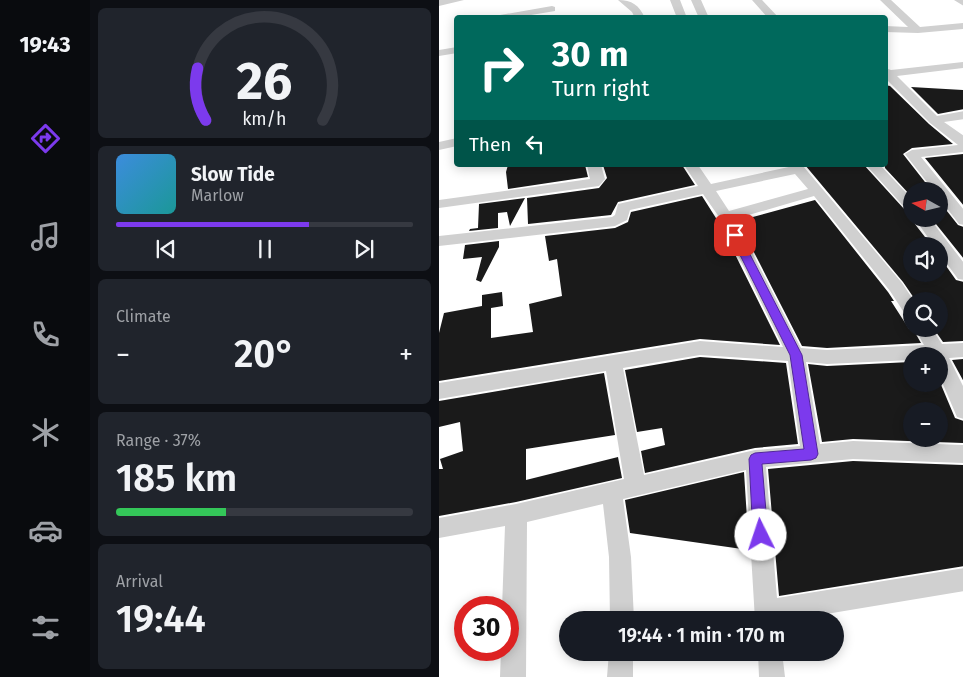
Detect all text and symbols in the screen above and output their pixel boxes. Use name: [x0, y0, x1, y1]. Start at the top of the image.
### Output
text: 19:43: [19, 31, 71, 58]
text: 30 m: [552, 33, 629, 75]
icon: right: [469, 35, 534, 100]
text: 26: [236, 50, 293, 113]
text: Turn right: [552, 75, 649, 102]
text: km/h: [242, 108, 287, 130]
icon: directions: [28, 121, 63, 156]
icon: left: [521, 130, 549, 158]
text: Then: [469, 133, 511, 156]
text: Slow Tide: [191, 163, 275, 186]
north arrow: [903, 182, 948, 228]
map controls: [903, 182, 948, 447]
text: Marlow: [191, 186, 244, 205]
pin: [714, 214, 756, 256]
icon: music: [28, 219, 63, 254]
icon: arrive: [721, 221, 749, 249]
icon: previous: [152, 235, 180, 263]
icon: pause: [251, 235, 279, 263]
icon: next: [350, 235, 378, 263]
button: sound: [903, 237, 948, 282]
button: search: [903, 292, 948, 337]
text: Climate: [116, 307, 171, 326]
icon: phone: [28, 317, 63, 352]
text: 20°: [234, 331, 295, 377]
text: −: [116, 338, 130, 371]
text: +: [399, 338, 413, 371]
button: +: [903, 347, 948, 392]
button: −: [903, 402, 948, 447]
icon: climate: [28, 415, 63, 450]
text: Range · 37%: [116, 431, 201, 450]
text: 185 km: [116, 455, 237, 501]
position arrow: [734, 508, 786, 560]
icon: car: [28, 513, 63, 548]
text: Arrival: [116, 572, 163, 591]
text: 19:44: [116, 596, 206, 642]
speed limit sign: 30: [454, 596, 519, 661]
icon: filters: [28, 610, 63, 645]
text: 19:44 · 1 min · 170 m: [618, 624, 785, 647]

